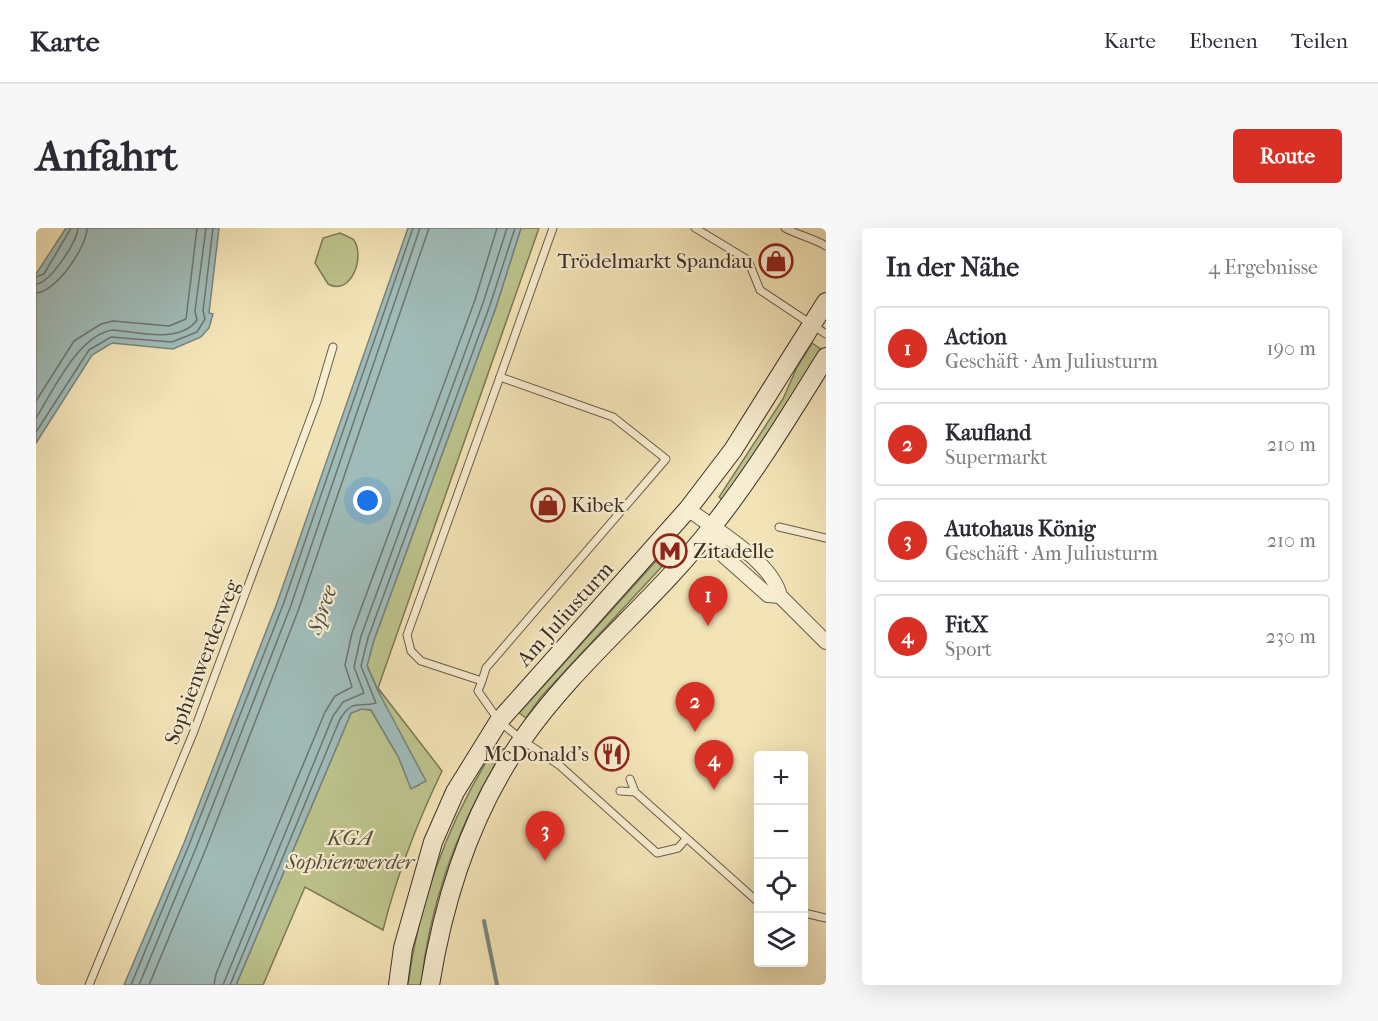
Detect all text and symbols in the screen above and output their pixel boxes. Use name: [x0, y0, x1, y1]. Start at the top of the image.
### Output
text: Karte: [30, 25, 100, 58]
text: Karte: [1104, 29, 1156, 53]
text: Ebenen: [1189, 29, 1258, 53]
text: Teilen: [1291, 29, 1348, 53]
button: Route: [1233, 129, 1342, 183]
text: Anfahrt: [36, 132, 178, 181]
shop icon: Trödelmarkt Spandau: [758, 243, 794, 279]
place label: Trödelmarkt Spandau: [558, 249, 753, 273]
text: In der Nähe: [886, 252, 1019, 283]
text: 4 Ergebnisse: [1208, 256, 1318, 279]
text: Action: [945, 324, 1007, 350]
text: 1: [904, 337, 911, 360]
text: 190 m: [1266, 337, 1316, 360]
text: Geschäft · Am Juliusturm: [945, 350, 1158, 373]
text: Kaufland: [945, 420, 1031, 446]
text: 2: [902, 433, 913, 456]
text: 210 m: [1267, 433, 1316, 456]
text: Supermarkt: [945, 446, 1047, 469]
your location: [353, 486, 382, 515]
shop icon: Kibek: [530, 487, 566, 523]
place label: Kibek: [571, 493, 625, 517]
text: Autohaus König: [945, 516, 1096, 542]
text: 3: [903, 529, 912, 552]
text: 210 m: [1267, 529, 1316, 552]
metro station icon: Zitadelle: [652, 533, 688, 569]
place label: Zitadelle: [693, 539, 774, 563]
text: Geschäft · Am Juliusturm: [945, 542, 1158, 565]
street label: Am Juliusturm: [511, 556, 619, 672]
street label: Sophienwerderweg: [159, 575, 245, 748]
pin: 1: [688, 576, 728, 626]
water label: Spree: [301, 581, 343, 639]
text: FitX: [945, 612, 988, 638]
text: 4: [902, 625, 913, 648]
text: 230 m: [1266, 625, 1316, 648]
text: Sport: [945, 638, 992, 661]
pin: 2: [676, 682, 714, 732]
restaurant icon: McDonald's: [594, 736, 630, 772]
pin: 4: [694, 740, 734, 790]
place label: McDonald's: [483, 742, 589, 766]
map controls: [754, 751, 808, 967]
button: +: [754, 751, 808, 805]
button: −: [754, 805, 808, 859]
pin: 3: [526, 812, 564, 861]
park label: KGA Sophienwerder: [285, 826, 416, 874]
button: locate: [754, 859, 808, 913]
button: layers: [754, 913, 808, 967]

